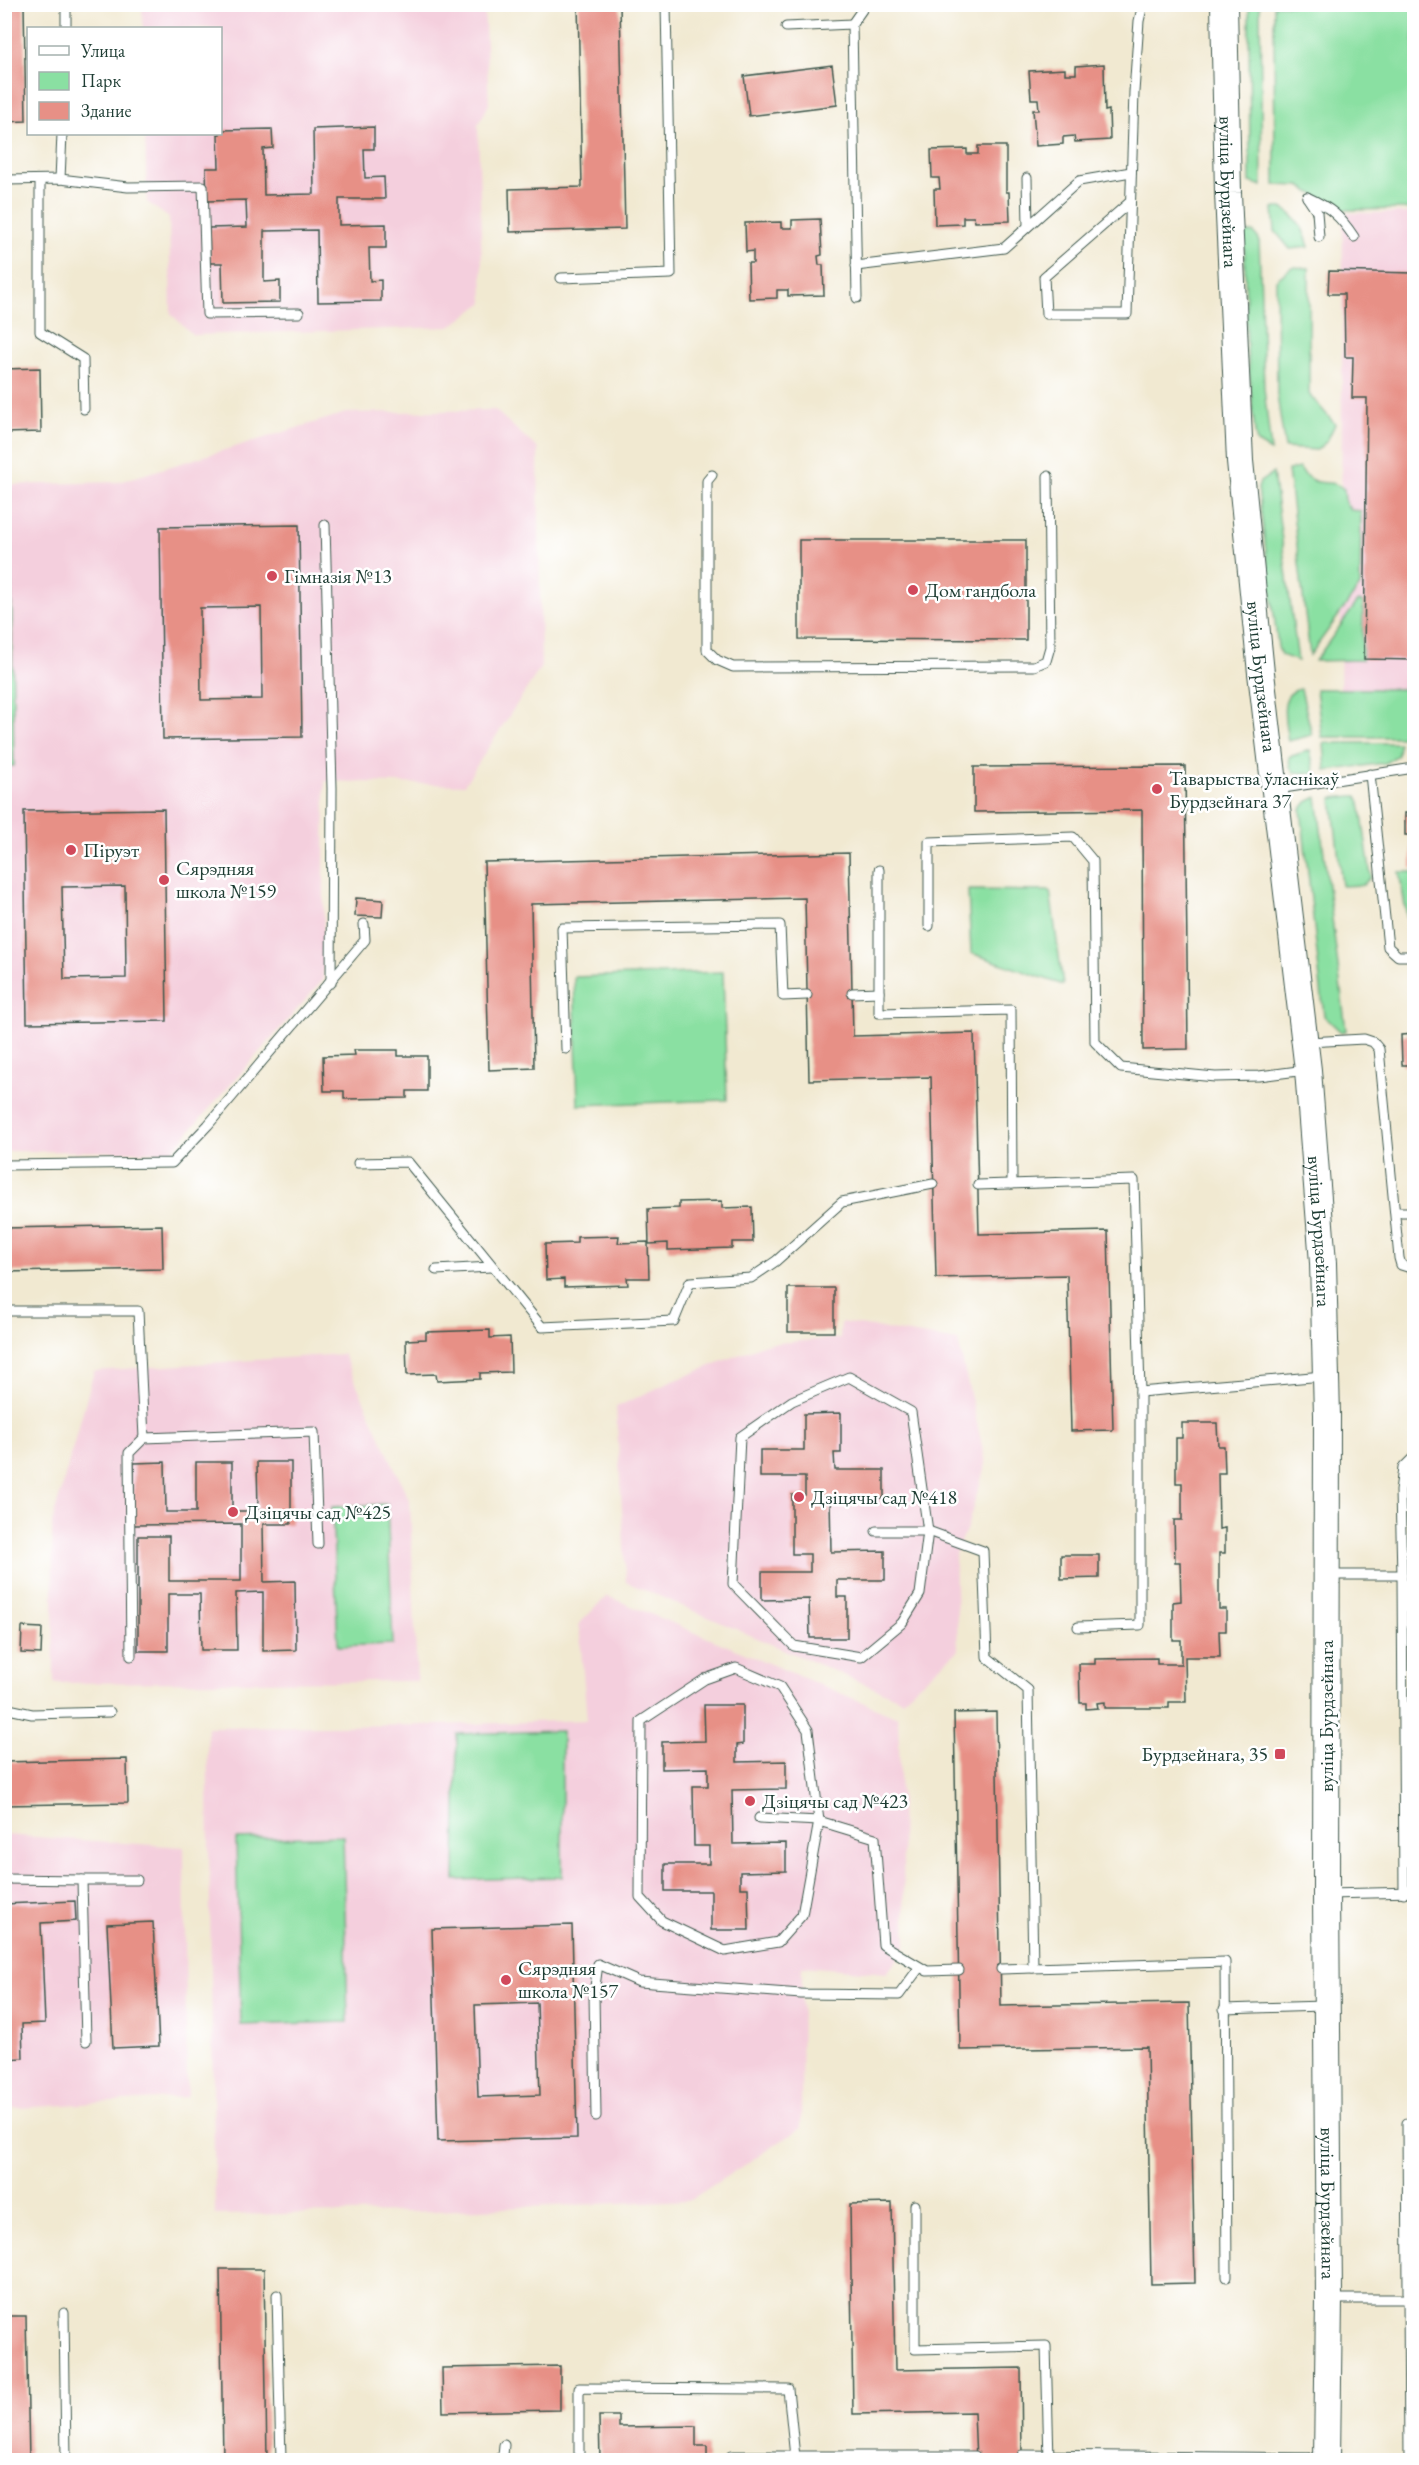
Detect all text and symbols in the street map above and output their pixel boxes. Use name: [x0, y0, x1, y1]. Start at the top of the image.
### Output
legend: [27, 27, 222, 135]
text: Улица: [80, 39, 126, 62]
text: Парк: [81, 69, 121, 92]
text: Здание: [81, 99, 131, 122]
street label: вуліца Бурдзейнага: [1213, 116, 1244, 269]
place label: Гімназія №13: [284, 563, 392, 589]
marker: Гімназія №13: [265, 569, 279, 583]
place label: Дом гандбола: [925, 577, 1036, 603]
marker: Дом гандбола: [906, 583, 920, 597]
street label: вуліца Бурдзейнага: [1241, 600, 1283, 754]
place label: Таварыства ўласнікаў Бурдзейнага 37: [1169, 765, 1339, 814]
marker: Таварыства ўласнікаў Бурдзейнага 37: [1150, 782, 1164, 796]
place label: Піруэт: [83, 837, 139, 863]
marker: Піруэт: [64, 843, 78, 857]
place label: Сярэдняя школа №159: [176, 855, 277, 904]
marker: Сярэдняя школа №159: [157, 873, 171, 887]
street label: вуліца Бурдзейнага: [1302, 1154, 1337, 1308]
place label: Дзіцячы сад №418: [811, 1484, 957, 1510]
marker: Дзіцячы сад №418: [792, 1490, 806, 1504]
place label: Дзіцячы сад №425: [245, 1499, 391, 1525]
marker: Дзіцячы сад №425: [226, 1505, 240, 1519]
street label: вуліца Бурдзейнага: [1313, 1640, 1339, 1792]
place label: Бурдзейнага, 35: [1141, 1741, 1268, 1767]
marker: Бурдзейнага, 35: [1273, 1747, 1287, 1761]
place label: Дзіцячы сад №423: [762, 1788, 908, 1814]
marker: Дзіцячы сад №423: [743, 1794, 757, 1808]
place label: Сярэдняя школа №157: [518, 1955, 619, 2004]
marker: Сярэдняя школа №157: [499, 1973, 513, 1987]
street label: вуліца Бурдзейнага: [1315, 2127, 1342, 2279]

